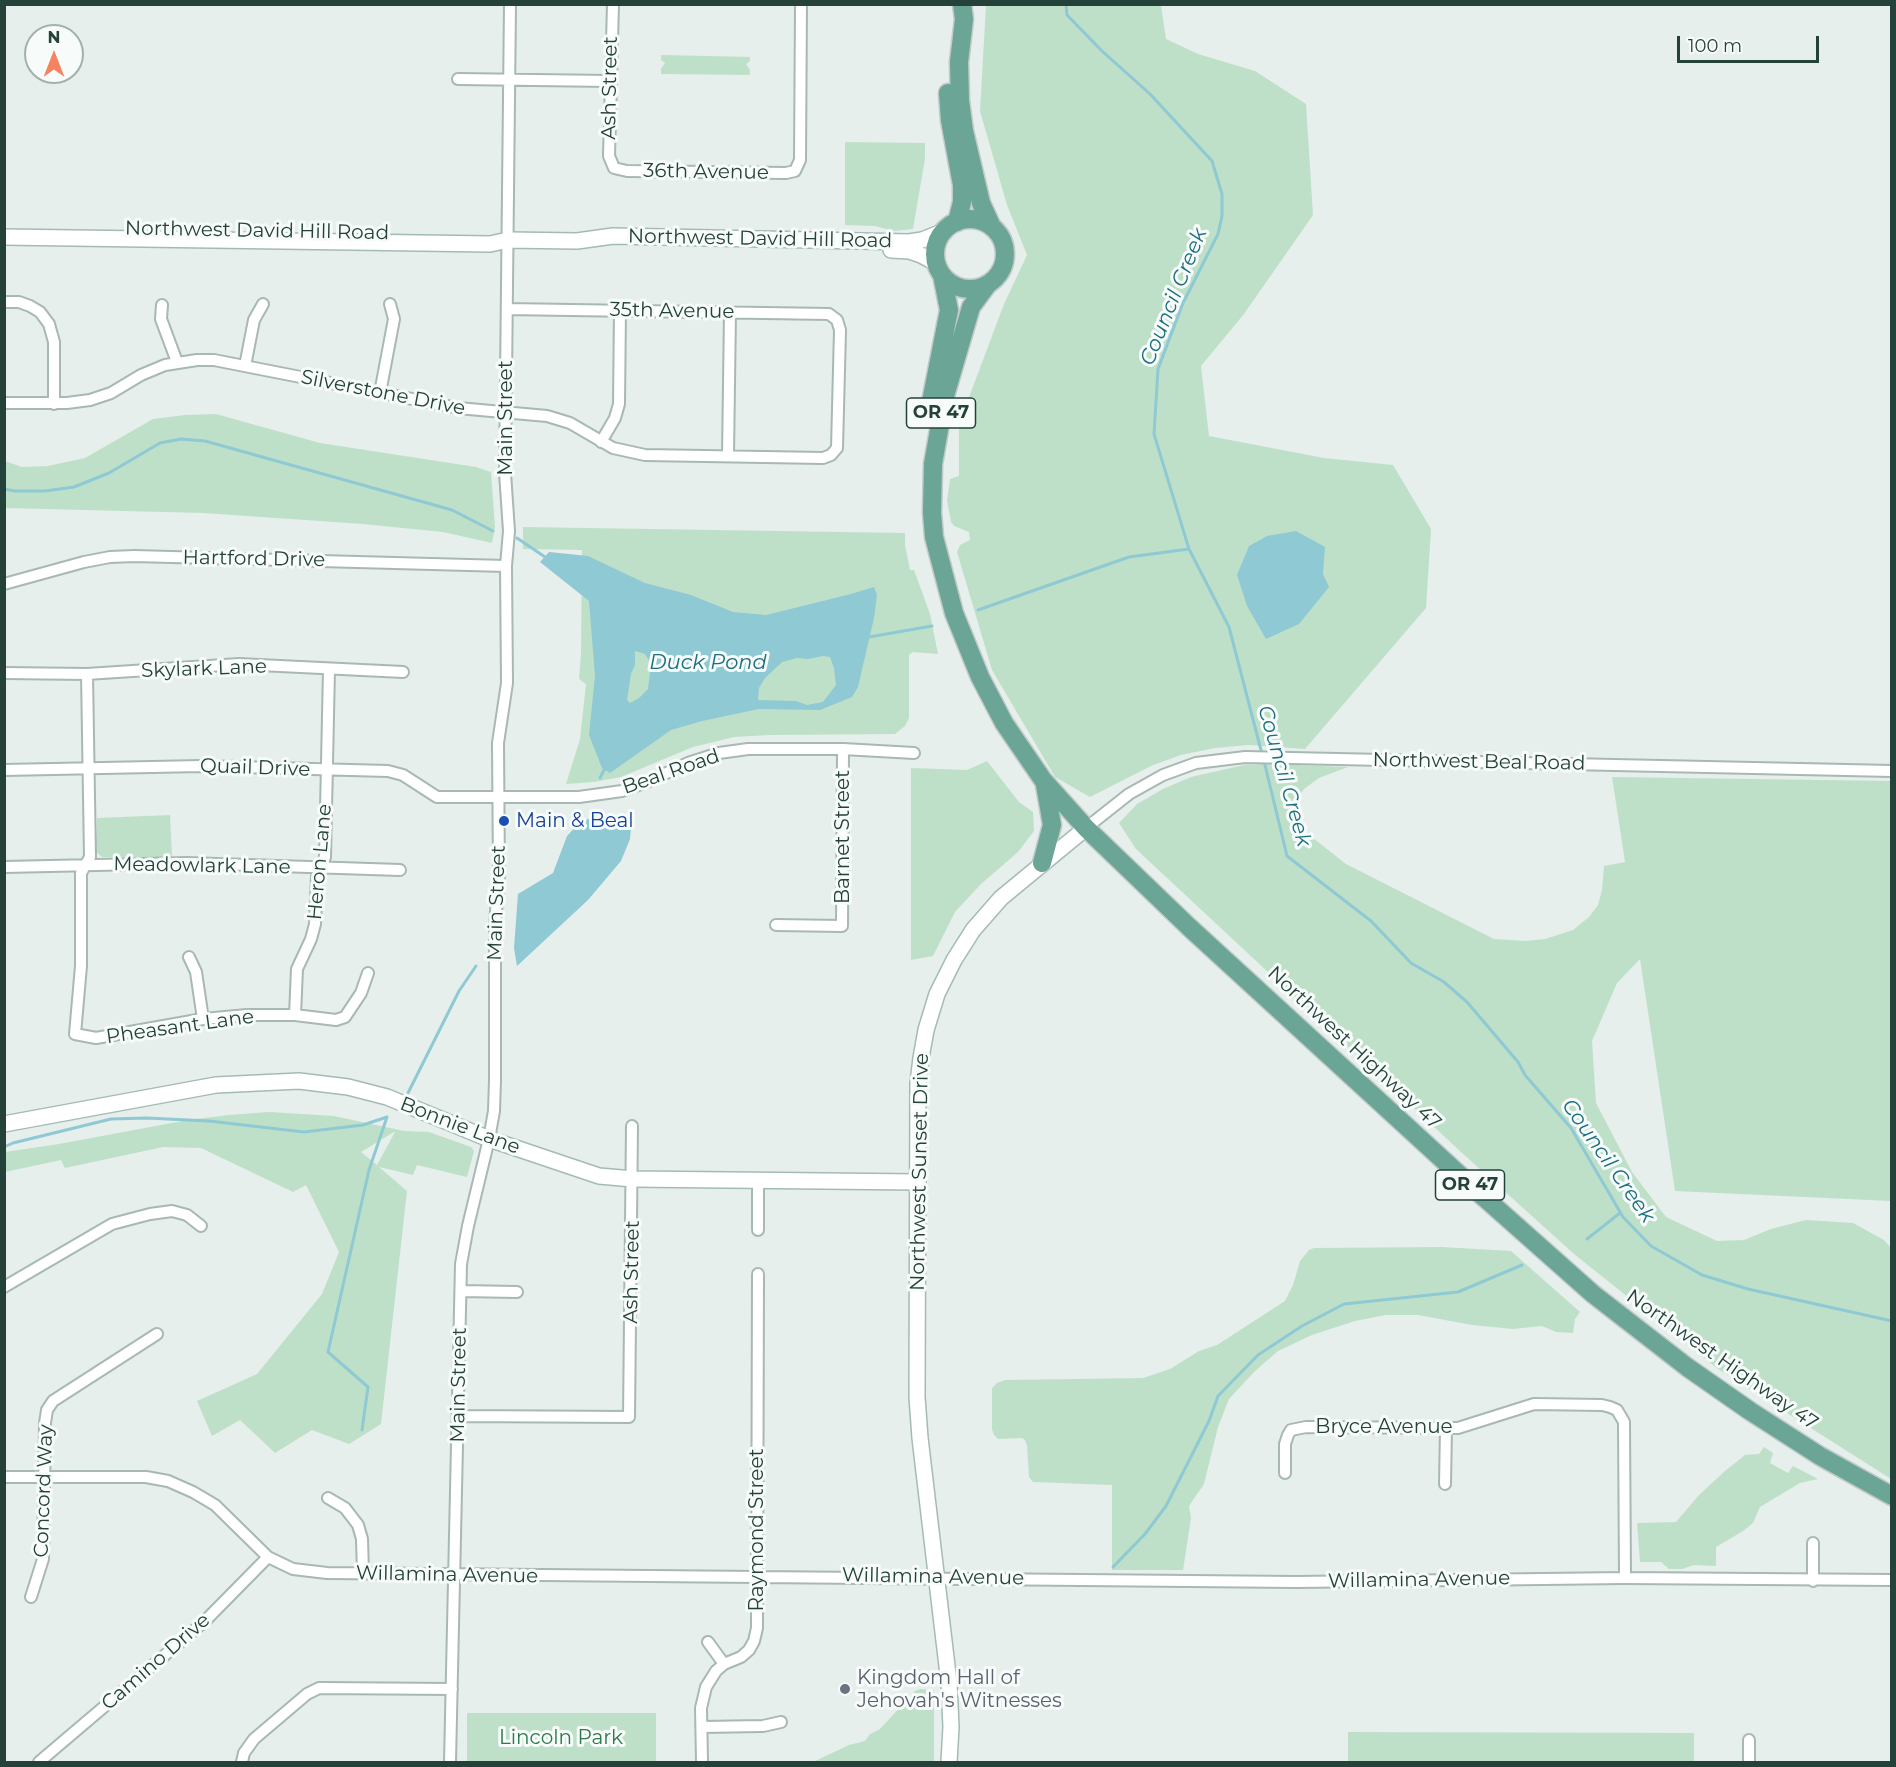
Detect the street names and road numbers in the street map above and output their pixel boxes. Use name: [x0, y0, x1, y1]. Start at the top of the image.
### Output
street label: Ash Street: [597, 36, 623, 140]
street label: 36th Avenue: [643, 159, 769, 185]
street label: Northwest David Hill Road: [125, 217, 389, 245]
street label: Northwest David Hill Road: [628, 225, 892, 253]
street label: 35th Avenue: [609, 298, 735, 324]
street label: Main Street: [494, 360, 518, 476]
street label: Silverstone Drive: [299, 365, 467, 421]
road number: OR 47: [906, 398, 976, 428]
street label: Hartford Drive: [183, 546, 325, 572]
street label: Skylark Lane: [141, 655, 267, 683]
street label: Beal Road: [619, 744, 723, 800]
street label: Northwest Beal Road: [1373, 748, 1585, 776]
street label: Quail Drive: [199, 754, 311, 782]
street label: Barnet Street: [831, 770, 855, 904]
street label: Heron Lane: [303, 803, 337, 921]
street label: Main Street: [483, 845, 511, 961]
street label: Meadowlark Lane: [113, 852, 291, 880]
street label: Northwest Highway 47: [1262, 961, 1446, 1135]
street label: Pheasant Lane: [105, 1005, 255, 1049]
street label: Northwest Sunset Drive: [906, 1053, 934, 1291]
street label: Bonnie Lane: [397, 1092, 523, 1160]
road number: OR 47: [1436, 1170, 1504, 1200]
street label: Ash Street: [619, 1220, 645, 1324]
street label: Northwest Highway 47: [1622, 1285, 1822, 1435]
street label: Main Street: [446, 1327, 472, 1443]
street label: Bryce Avenue: [1315, 1415, 1453, 1439]
street label: Concord Way: [30, 1424, 58, 1558]
street label: Raymond Street: [745, 1448, 769, 1612]
street label: Willamina Avenue: [356, 1561, 538, 1589]
street label: Willamina Avenue: [842, 1563, 1024, 1591]
street label: Willamina Avenue: [1328, 1566, 1510, 1594]
street label: Camino Drive: [97, 1608, 215, 1716]

